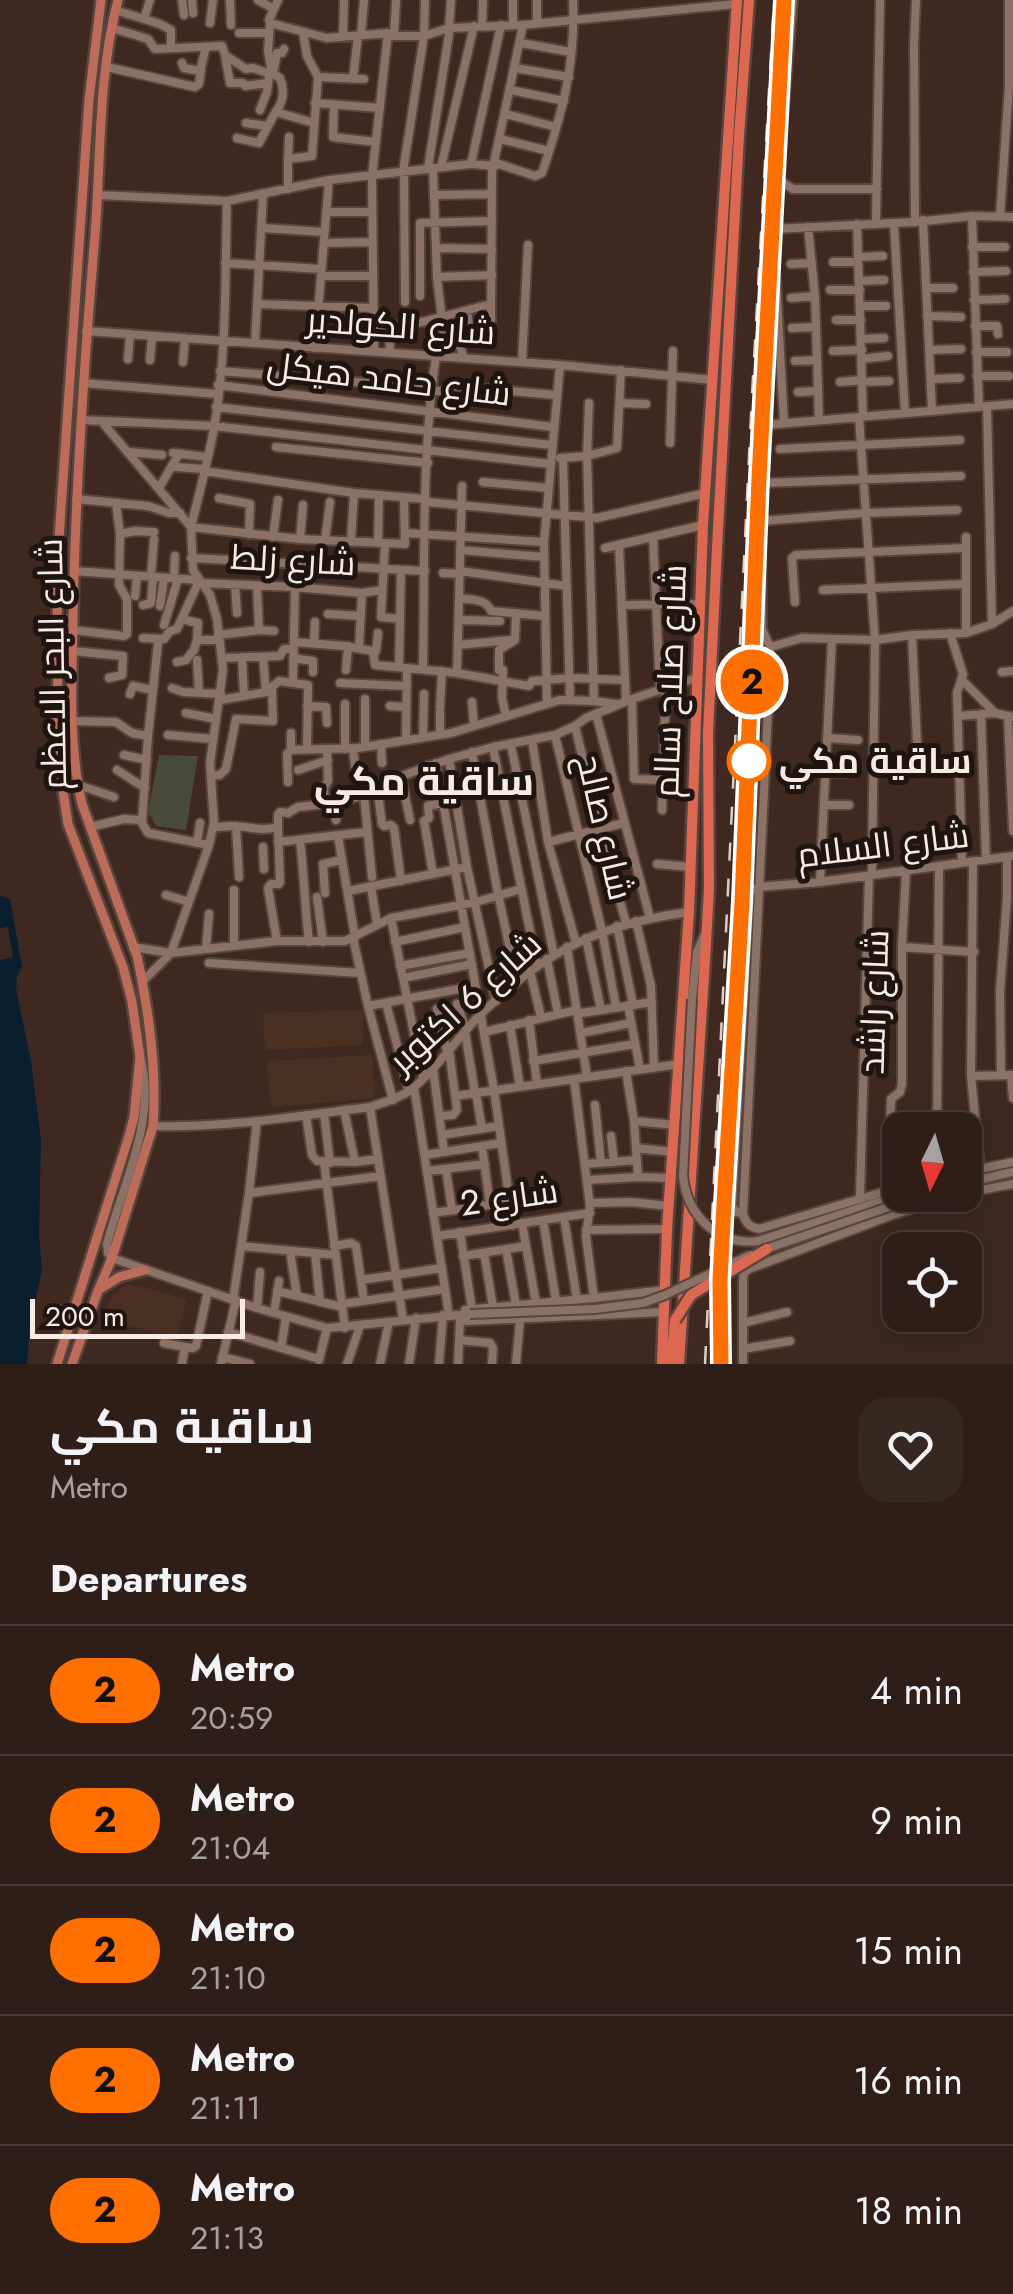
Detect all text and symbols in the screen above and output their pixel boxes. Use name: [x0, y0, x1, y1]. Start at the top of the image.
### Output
street label: شارع الكولدير: [303, 294, 497, 358]
street label: شارع حامد هيكل: [264, 339, 514, 419]
street label: شارع زلط: [229, 532, 357, 588]
street label: شارع البحر الاعظم: [25, 538, 79, 790]
street label: شارع صلاح سالم: [641, 564, 699, 798]
line badge: 2: [720, 650, 784, 714]
text: 2: [741, 657, 763, 707]
place label: ساقية مكي: [779, 736, 972, 789]
marker: ساقية مكي: [728, 740, 770, 782]
street label: شارع صالح: [564, 749, 646, 905]
district label: ساقية مكي: [314, 752, 534, 813]
street label: شارع السلام: [794, 810, 972, 880]
street label: شارع 6 اكتوبر: [376, 920, 553, 1086]
street label: شارع راشد: [846, 929, 902, 1075]
north arrow: [882, 1112, 982, 1212]
map controls: [882, 1112, 982, 1332]
street label: شارع 2: [457, 1165, 561, 1229]
button: locate: [882, 1232, 982, 1332]
scale bar: [30, 1294, 245, 1338]
text: 200 m: [45, 1296, 125, 1337]
text: ساقية مكي: [50, 1392, 314, 1461]
button: heart: [858, 1397, 963, 1502]
text: Metro: [50, 1464, 128, 1510]
text: Departures: [50, 1551, 247, 1606]
text: Metro: [190, 1640, 295, 1695]
text: 4 min: [870, 1663, 963, 1718]
text: 2: [94, 1665, 116, 1715]
text: 20:59: [190, 1695, 274, 1741]
text: Metro: [190, 1770, 295, 1825]
text: 9 min: [870, 1793, 963, 1848]
text: 2: [94, 1795, 116, 1845]
text: 21:04: [190, 1825, 270, 1871]
text: Metro: [190, 1900, 295, 1955]
text: 15 min: [854, 1923, 963, 1978]
text: 2: [94, 1925, 116, 1975]
text: 21:10: [190, 1955, 266, 2001]
text: Metro: [190, 2030, 295, 2085]
text: 16 min: [853, 2053, 963, 2108]
text: 2: [94, 2055, 116, 2105]
text: 21:11: [190, 2085, 261, 2131]
text: Metro: [190, 2160, 295, 2215]
text: 18 min: [854, 2183, 963, 2238]
text: 2: [94, 2185, 116, 2235]
text: 21:13: [190, 2215, 264, 2261]

